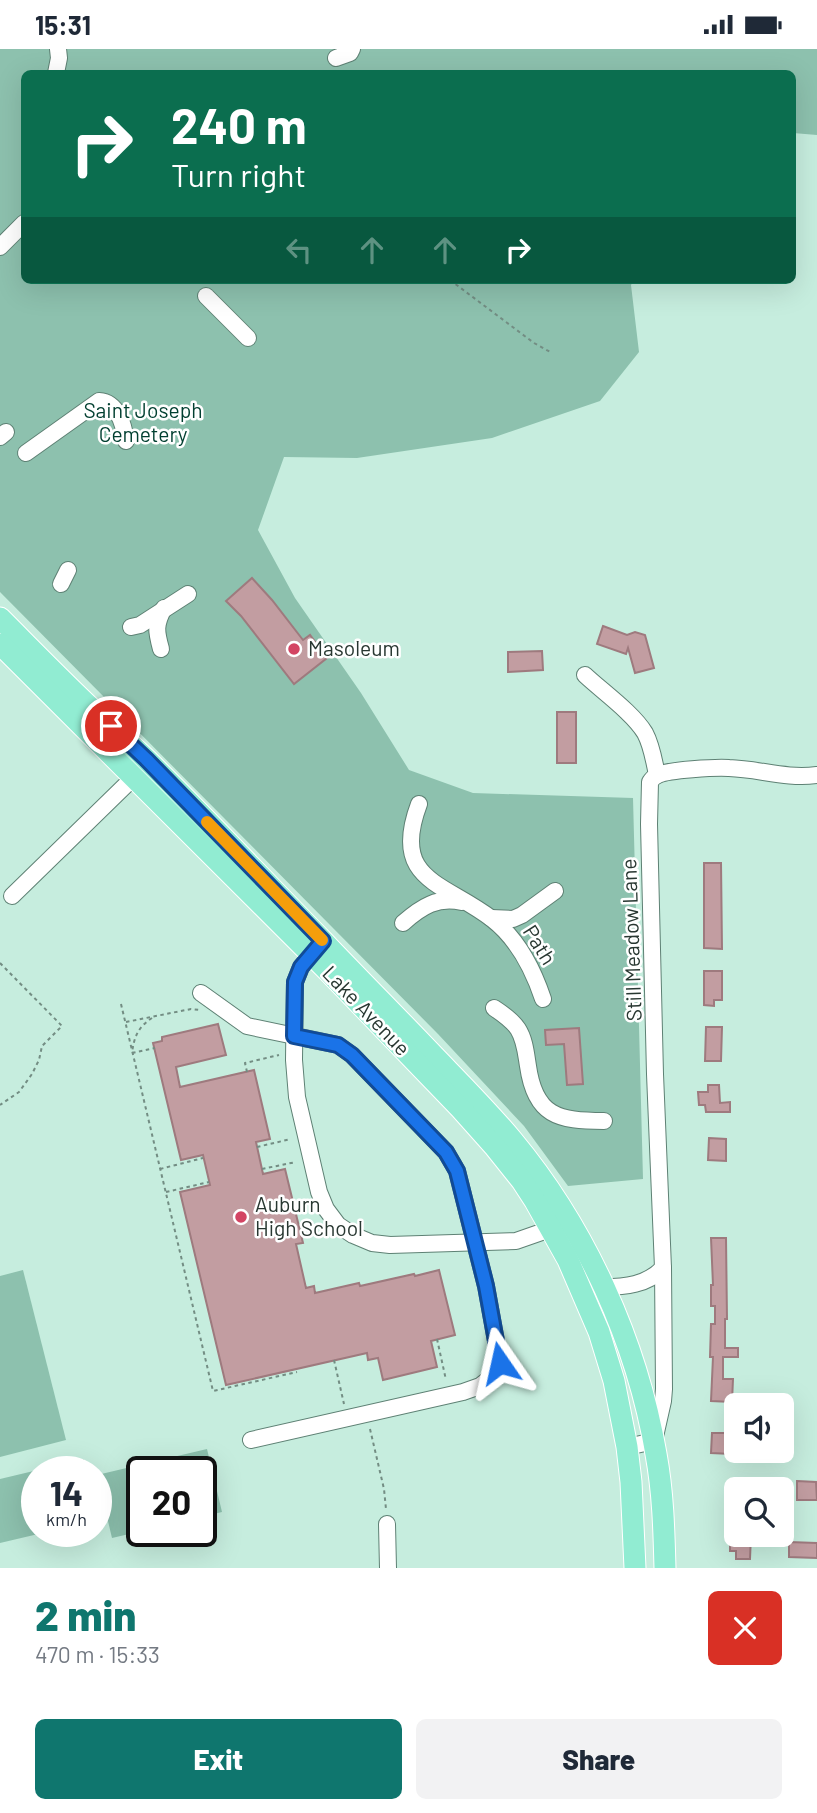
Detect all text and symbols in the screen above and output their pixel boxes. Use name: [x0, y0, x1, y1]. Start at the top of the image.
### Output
text: 15:31: [35, 9, 91, 40]
text: 240 m: [171, 95, 307, 154]
icon: right: [56, 98, 147, 189]
text: Turn right: [171, 155, 306, 193]
icon: left: [280, 231, 318, 269]
icon: ahead: [353, 231, 391, 269]
icon: ahead: [426, 231, 464, 269]
icon: right: [499, 231, 537, 269]
park label: Saint Joseph Cemetery: [83, 397, 203, 446]
place label: Masoleum: [308, 635, 400, 660]
marker: Masoleum: [286, 641, 302, 657]
pin: [81, 696, 141, 756]
icon: arrive: [92, 707, 130, 745]
street label: Still Meadow Lane: [615, 858, 646, 1022]
street label: Path: [519, 920, 562, 969]
street label: Lake Avenue: [318, 960, 416, 1060]
place label: Auburn High School: [255, 1191, 363, 1240]
marker: Auburn High School: [233, 1209, 249, 1225]
position arrow: [463, 1326, 537, 1400]
map controls: [724, 1393, 794, 1547]
button: sound: [724, 1393, 794, 1463]
speed limit sign: 20: [126, 1456, 217, 1547]
text: 14: [50, 1471, 83, 1513]
button: search: [724, 1477, 794, 1547]
text: km/h: [46, 1508, 87, 1530]
text: 2 min: [35, 1589, 136, 1639]
button: close: [708, 1591, 782, 1665]
text: 470 m · 15:33: [35, 1640, 160, 1668]
button: Exit: [35, 1719, 402, 1799]
button: Share: [416, 1719, 782, 1799]

